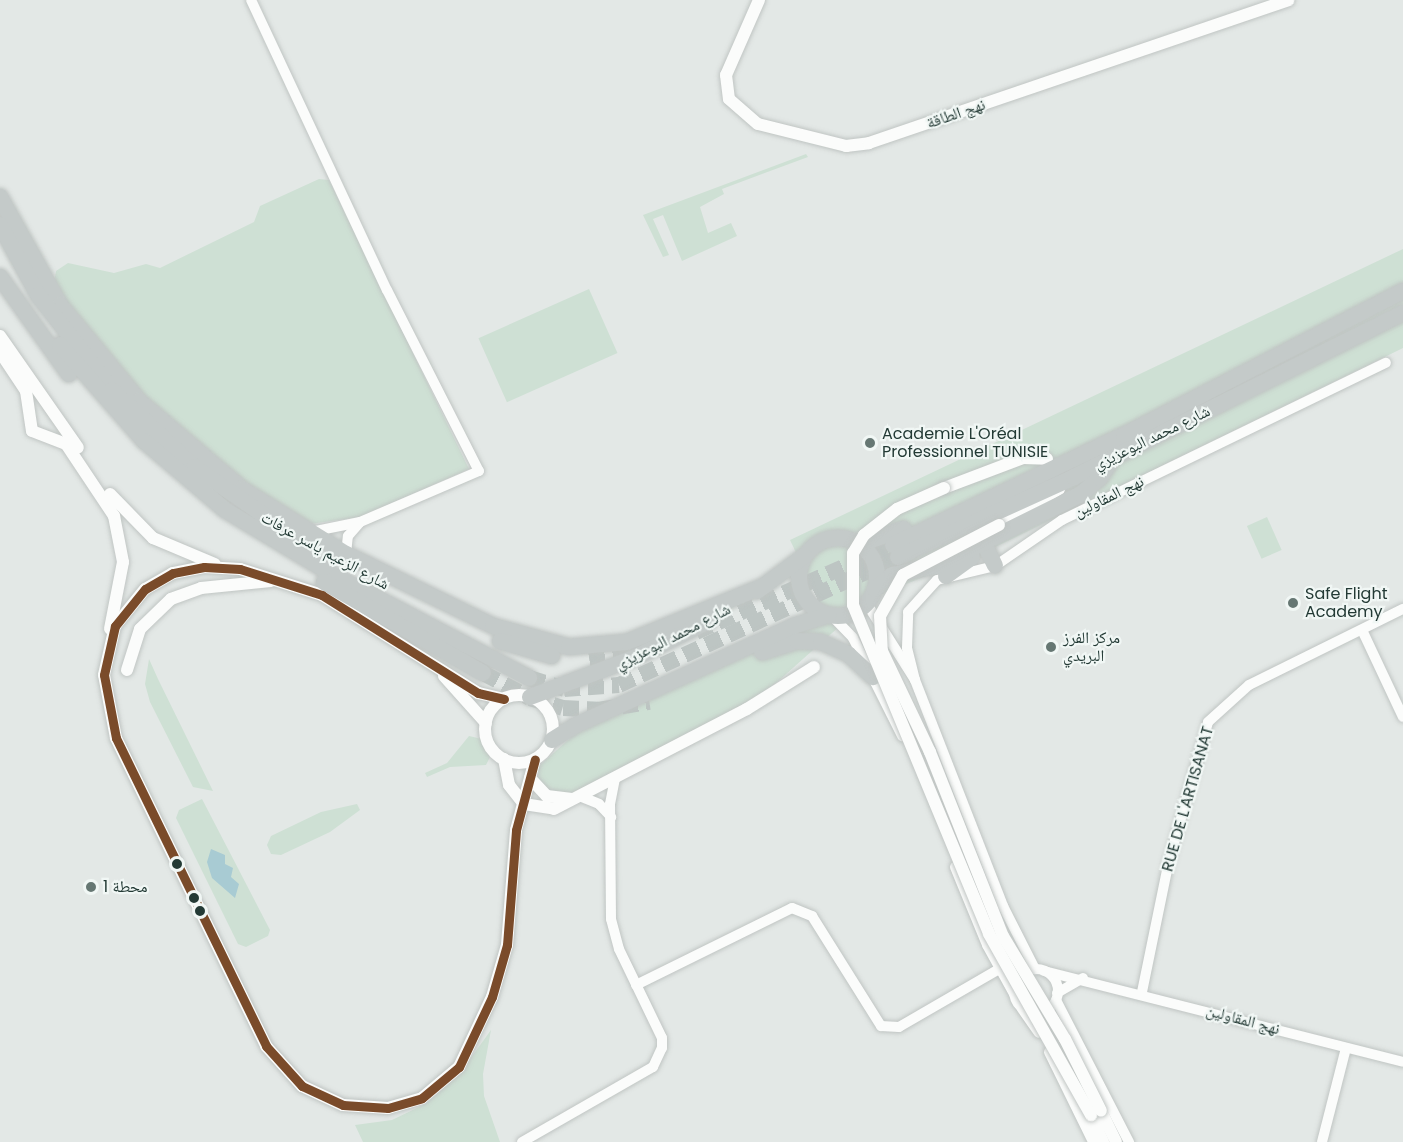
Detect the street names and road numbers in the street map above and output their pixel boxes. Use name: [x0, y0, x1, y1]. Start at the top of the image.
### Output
street label: نهج الطاقة: [924, 95, 988, 133]
street label: شارع محمد البوعزيزي: [1091, 402, 1213, 474]
street label: نهج المقاولين: [1071, 472, 1147, 522]
street label: شارع الزعيم ياسر عرفات: [258, 508, 392, 594]
street label: شارع محمد البوعزيزي: [612, 600, 734, 674]
street label: RUE DE L'ARTISANAT: [1158, 724, 1218, 874]
street label: نهج المقاولين: [1204, 1001, 1282, 1039]

